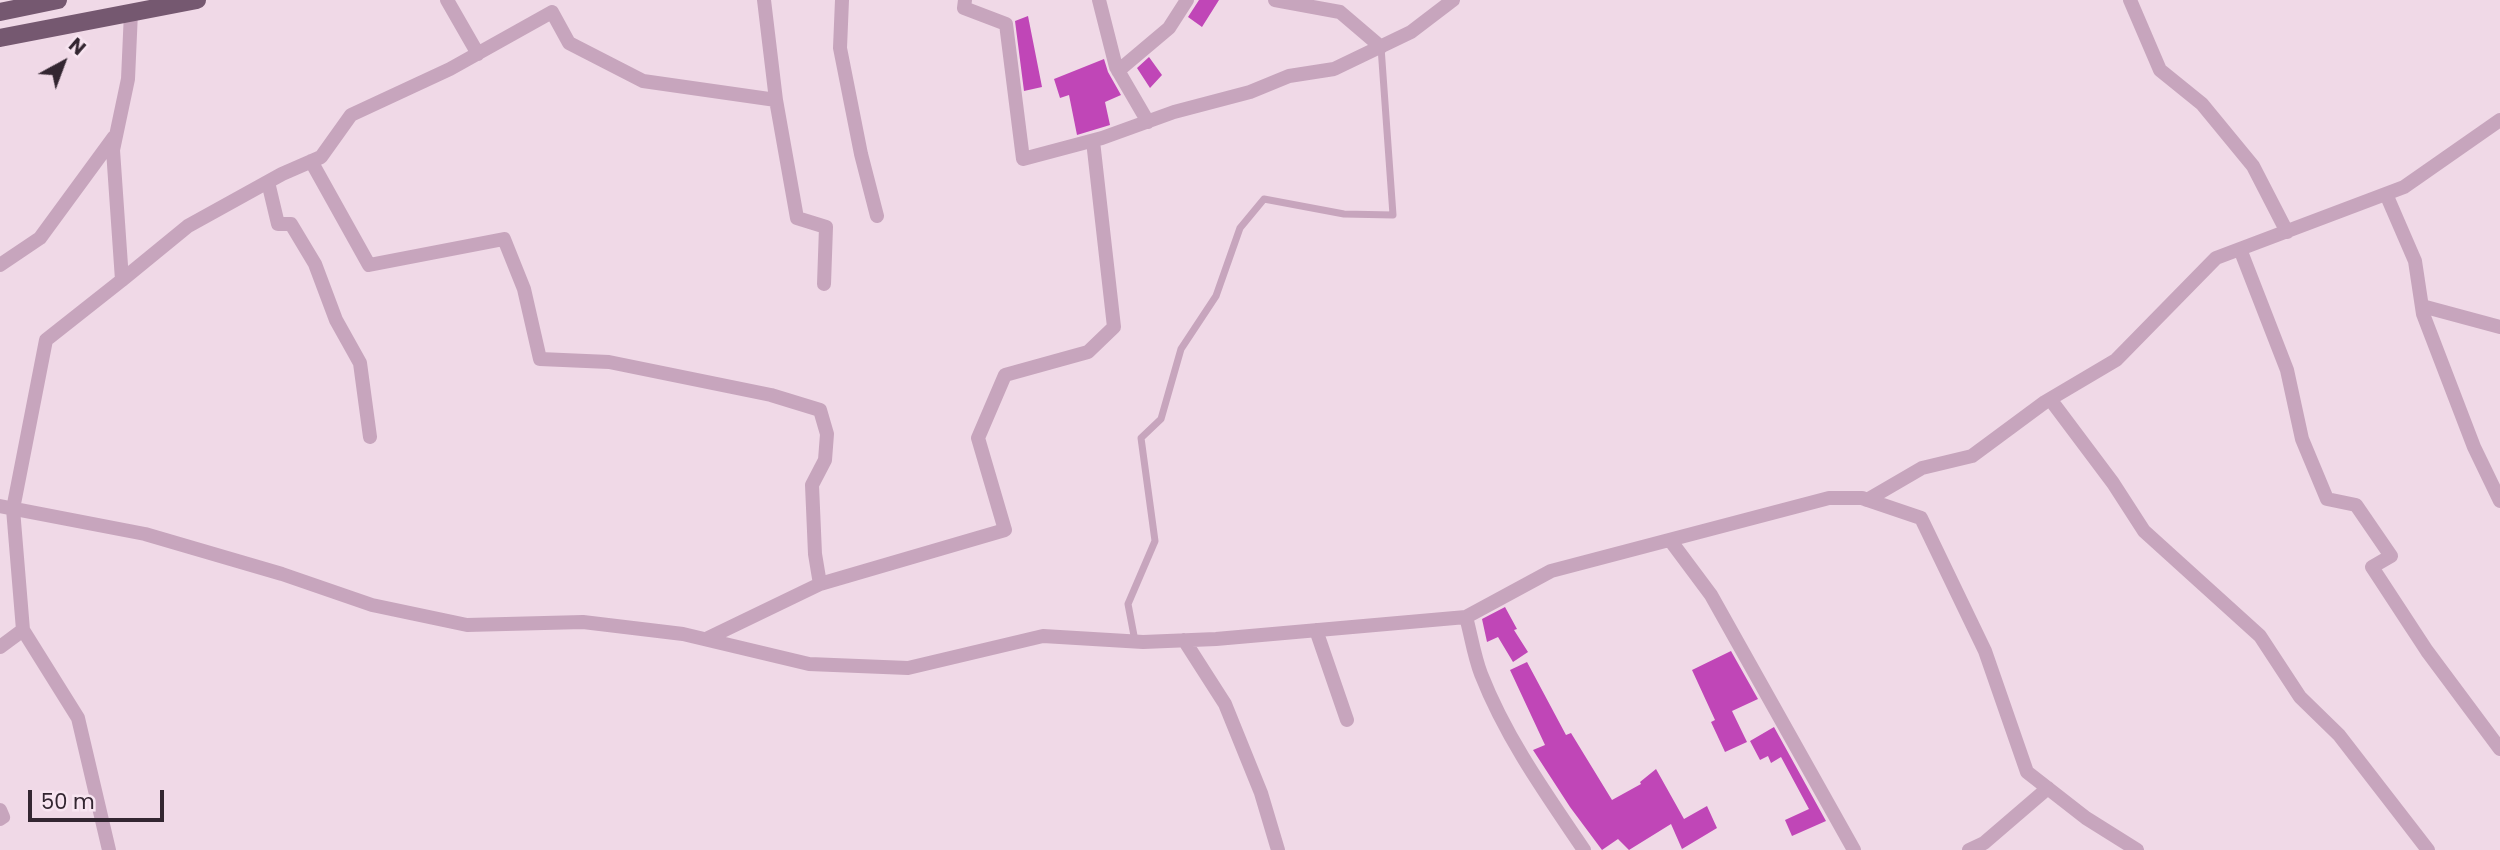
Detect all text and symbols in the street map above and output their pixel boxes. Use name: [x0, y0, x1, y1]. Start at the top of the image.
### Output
north arrow: [28, 28, 98, 98]
text: N: [63, 32, 91, 62]
scale bar: [32, 776, 168, 820]
text: 50 m: [41, 787, 95, 816]

